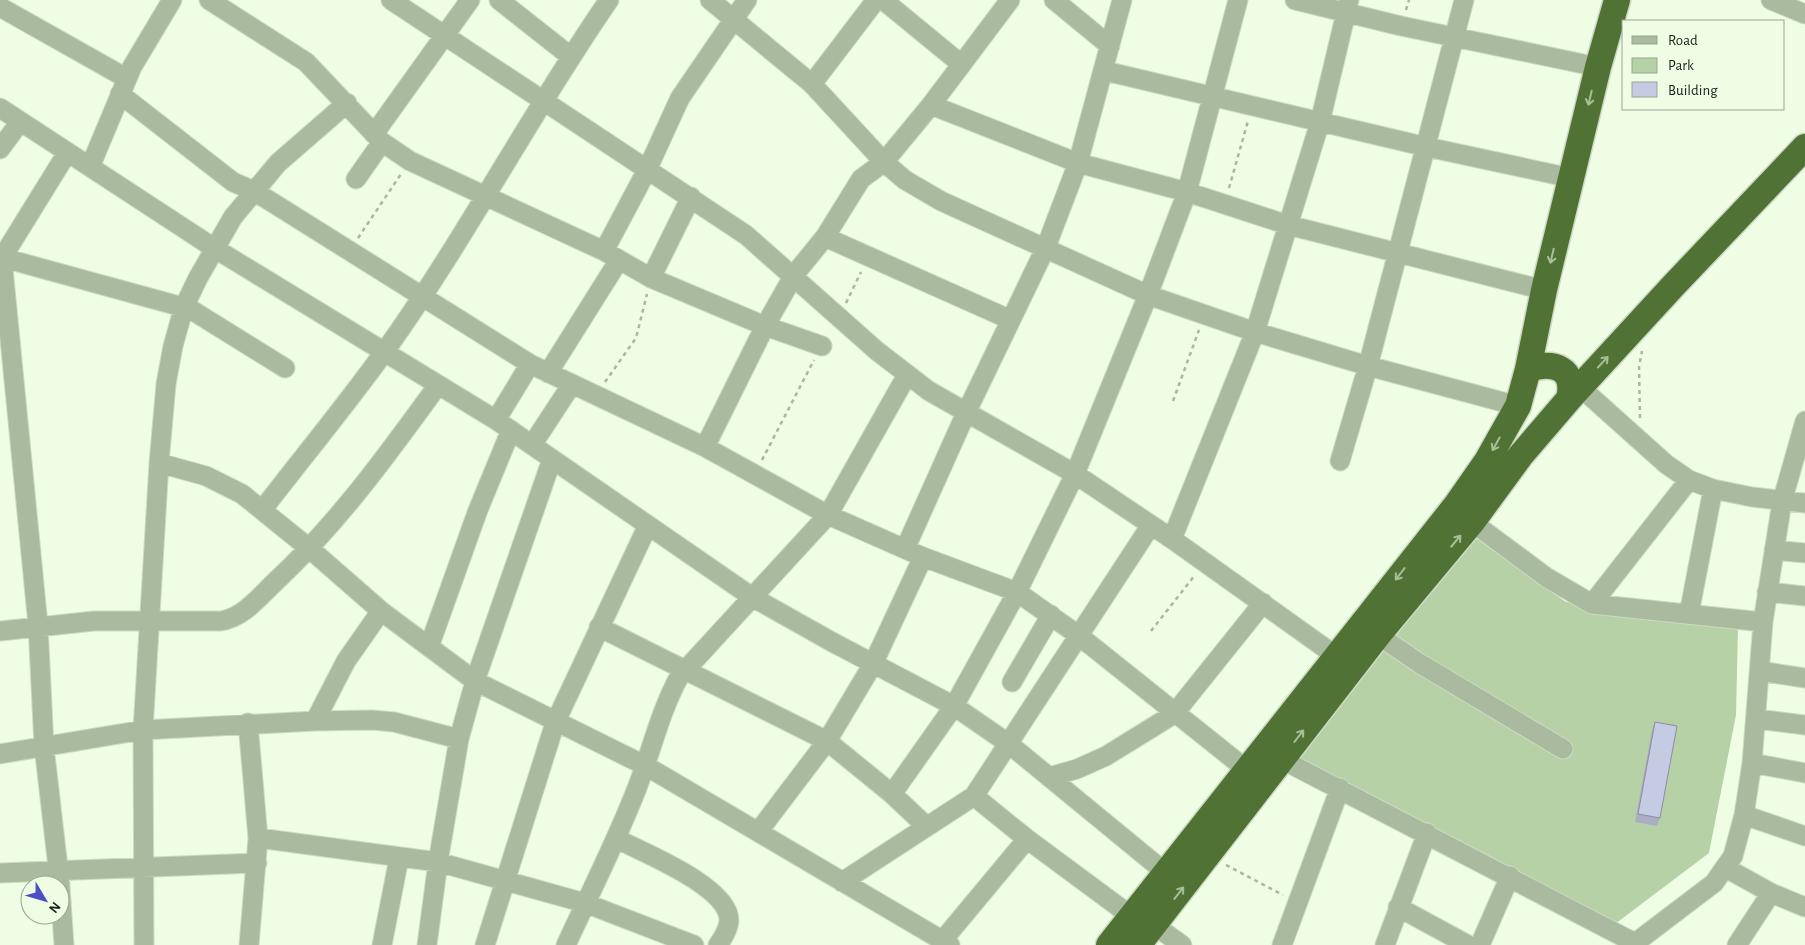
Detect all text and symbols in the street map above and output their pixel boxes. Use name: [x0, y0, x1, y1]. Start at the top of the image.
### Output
legend: [1622, 20, 1785, 110]
text: Road: [1668, 33, 1698, 48]
text: Park: [1668, 58, 1694, 73]
text: Building: [1668, 83, 1718, 98]
one-way arrow: [1585, 89, 1594, 105]
one-way arrow: [1547, 247, 1556, 263]
one-way arrow: [1597, 355, 1609, 368]
one-way arrow: [1491, 436, 1501, 450]
one-way arrow: [1450, 535, 1461, 548]
one-way arrow: [1395, 567, 1405, 581]
one-way arrow: [1294, 729, 1304, 743]
north arrow: [20, 875, 70, 925]
one-way arrow: [1173, 887, 1184, 900]
text: N: [46, 899, 63, 916]

